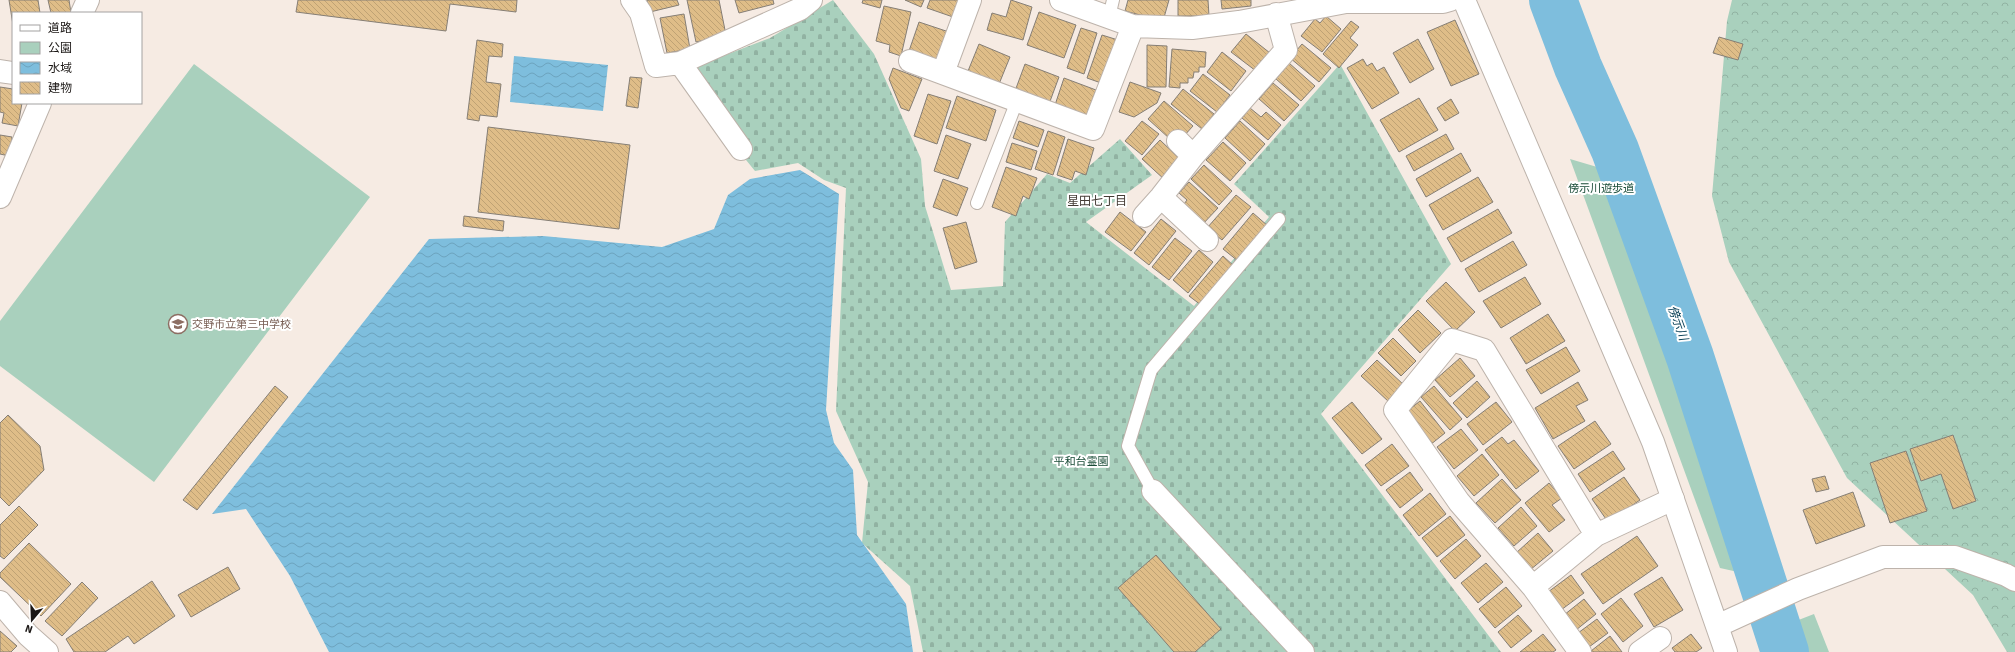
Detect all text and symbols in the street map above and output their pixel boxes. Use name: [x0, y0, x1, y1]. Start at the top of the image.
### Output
legend: [12, 12, 142, 104]
text: 道路: [48, 20, 72, 37]
text: 公園: [48, 40, 72, 57]
text: 水域: [48, 60, 72, 77]
text: 建物: [48, 80, 72, 97]
park label: 傍示川遊歩道: [1568, 181, 1634, 196]
district label: 星田七丁目: [1067, 193, 1127, 210]
water label: 傍示川: [1663, 303, 1692, 345]
school or university icon: 交野市立第三中学校: [167, 313, 189, 335]
place label: 交野市立第三中学校: [192, 317, 291, 332]
park label: 平和台霊園: [1054, 454, 1109, 469]
north arrow: [12, 600, 52, 640]
text: N: [23, 621, 35, 637]

